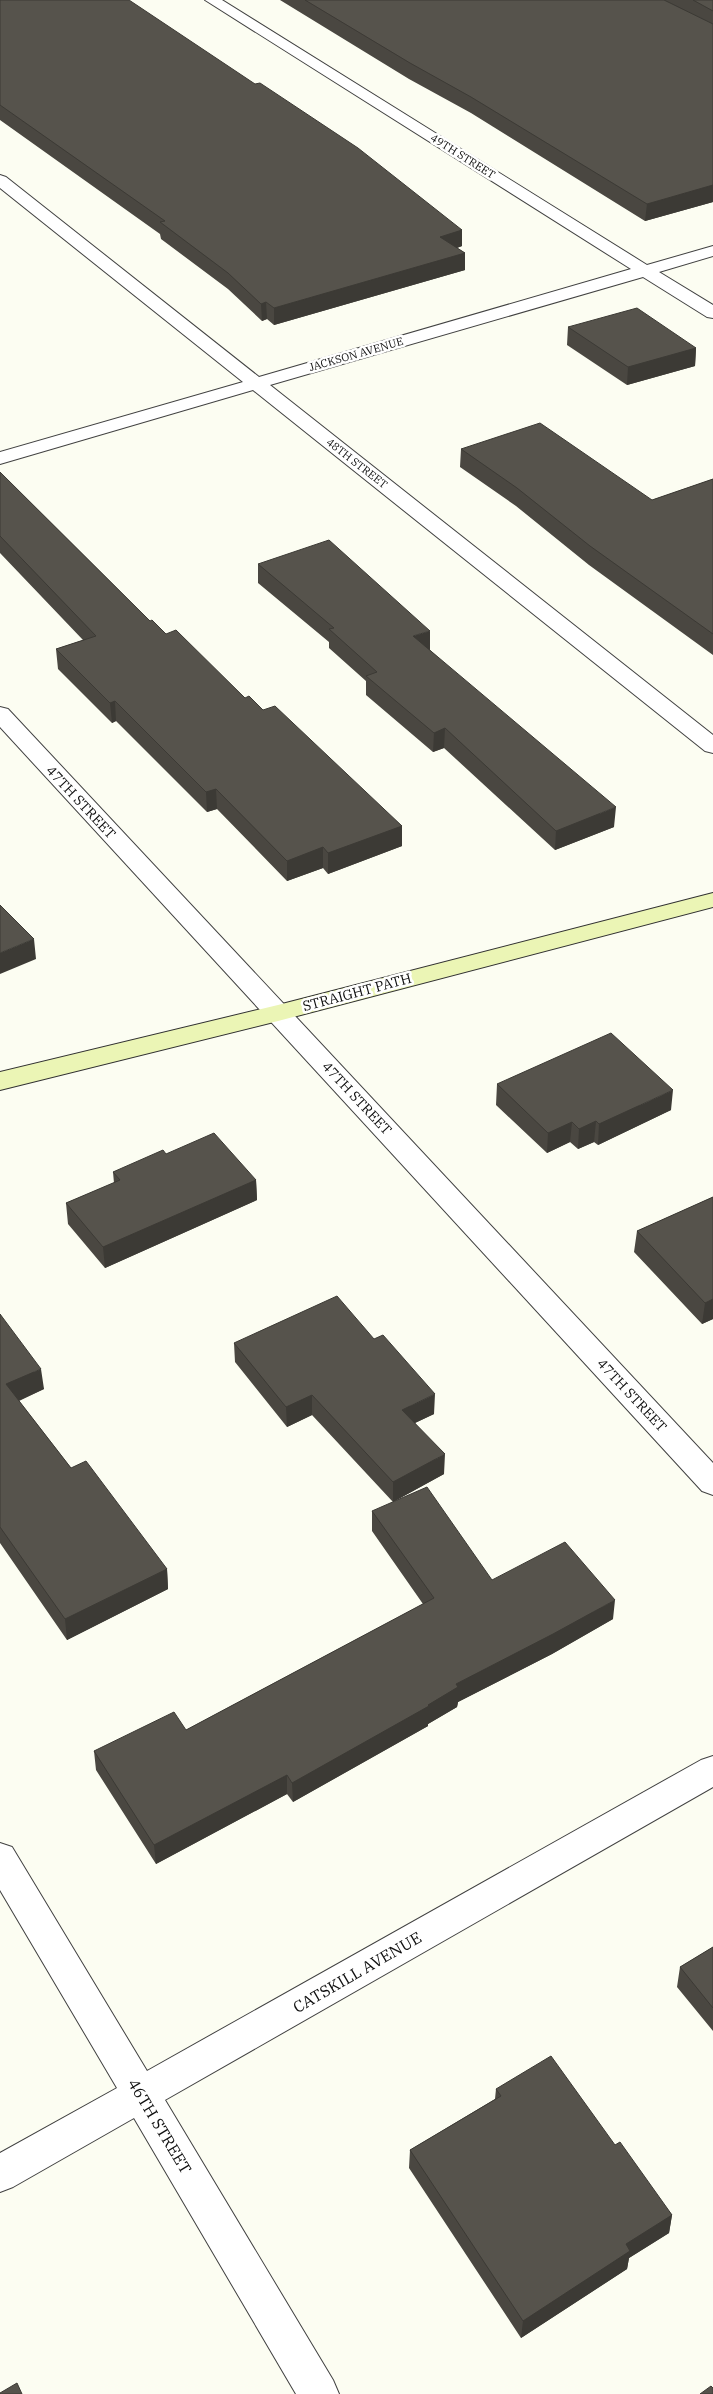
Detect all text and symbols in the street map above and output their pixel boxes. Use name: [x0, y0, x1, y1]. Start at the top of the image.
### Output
street label: 49TH STREET: [428, 131, 498, 181]
street label: JACKSON AVENUE: [307, 334, 405, 374]
street label: 48TH STREET: [324, 435, 390, 491]
street label: 47TH STREET: [42, 762, 120, 842]
street label: STRAIGHT PATH: [301, 969, 413, 1015]
street label: 47TH STREET: [318, 1058, 396, 1138]
street label: 47TH STREET: [593, 1355, 671, 1435]
street label: CATSKILL AVENUE: [289, 1927, 425, 2017]
street label: 46TH STREET: [124, 2075, 196, 2177]

